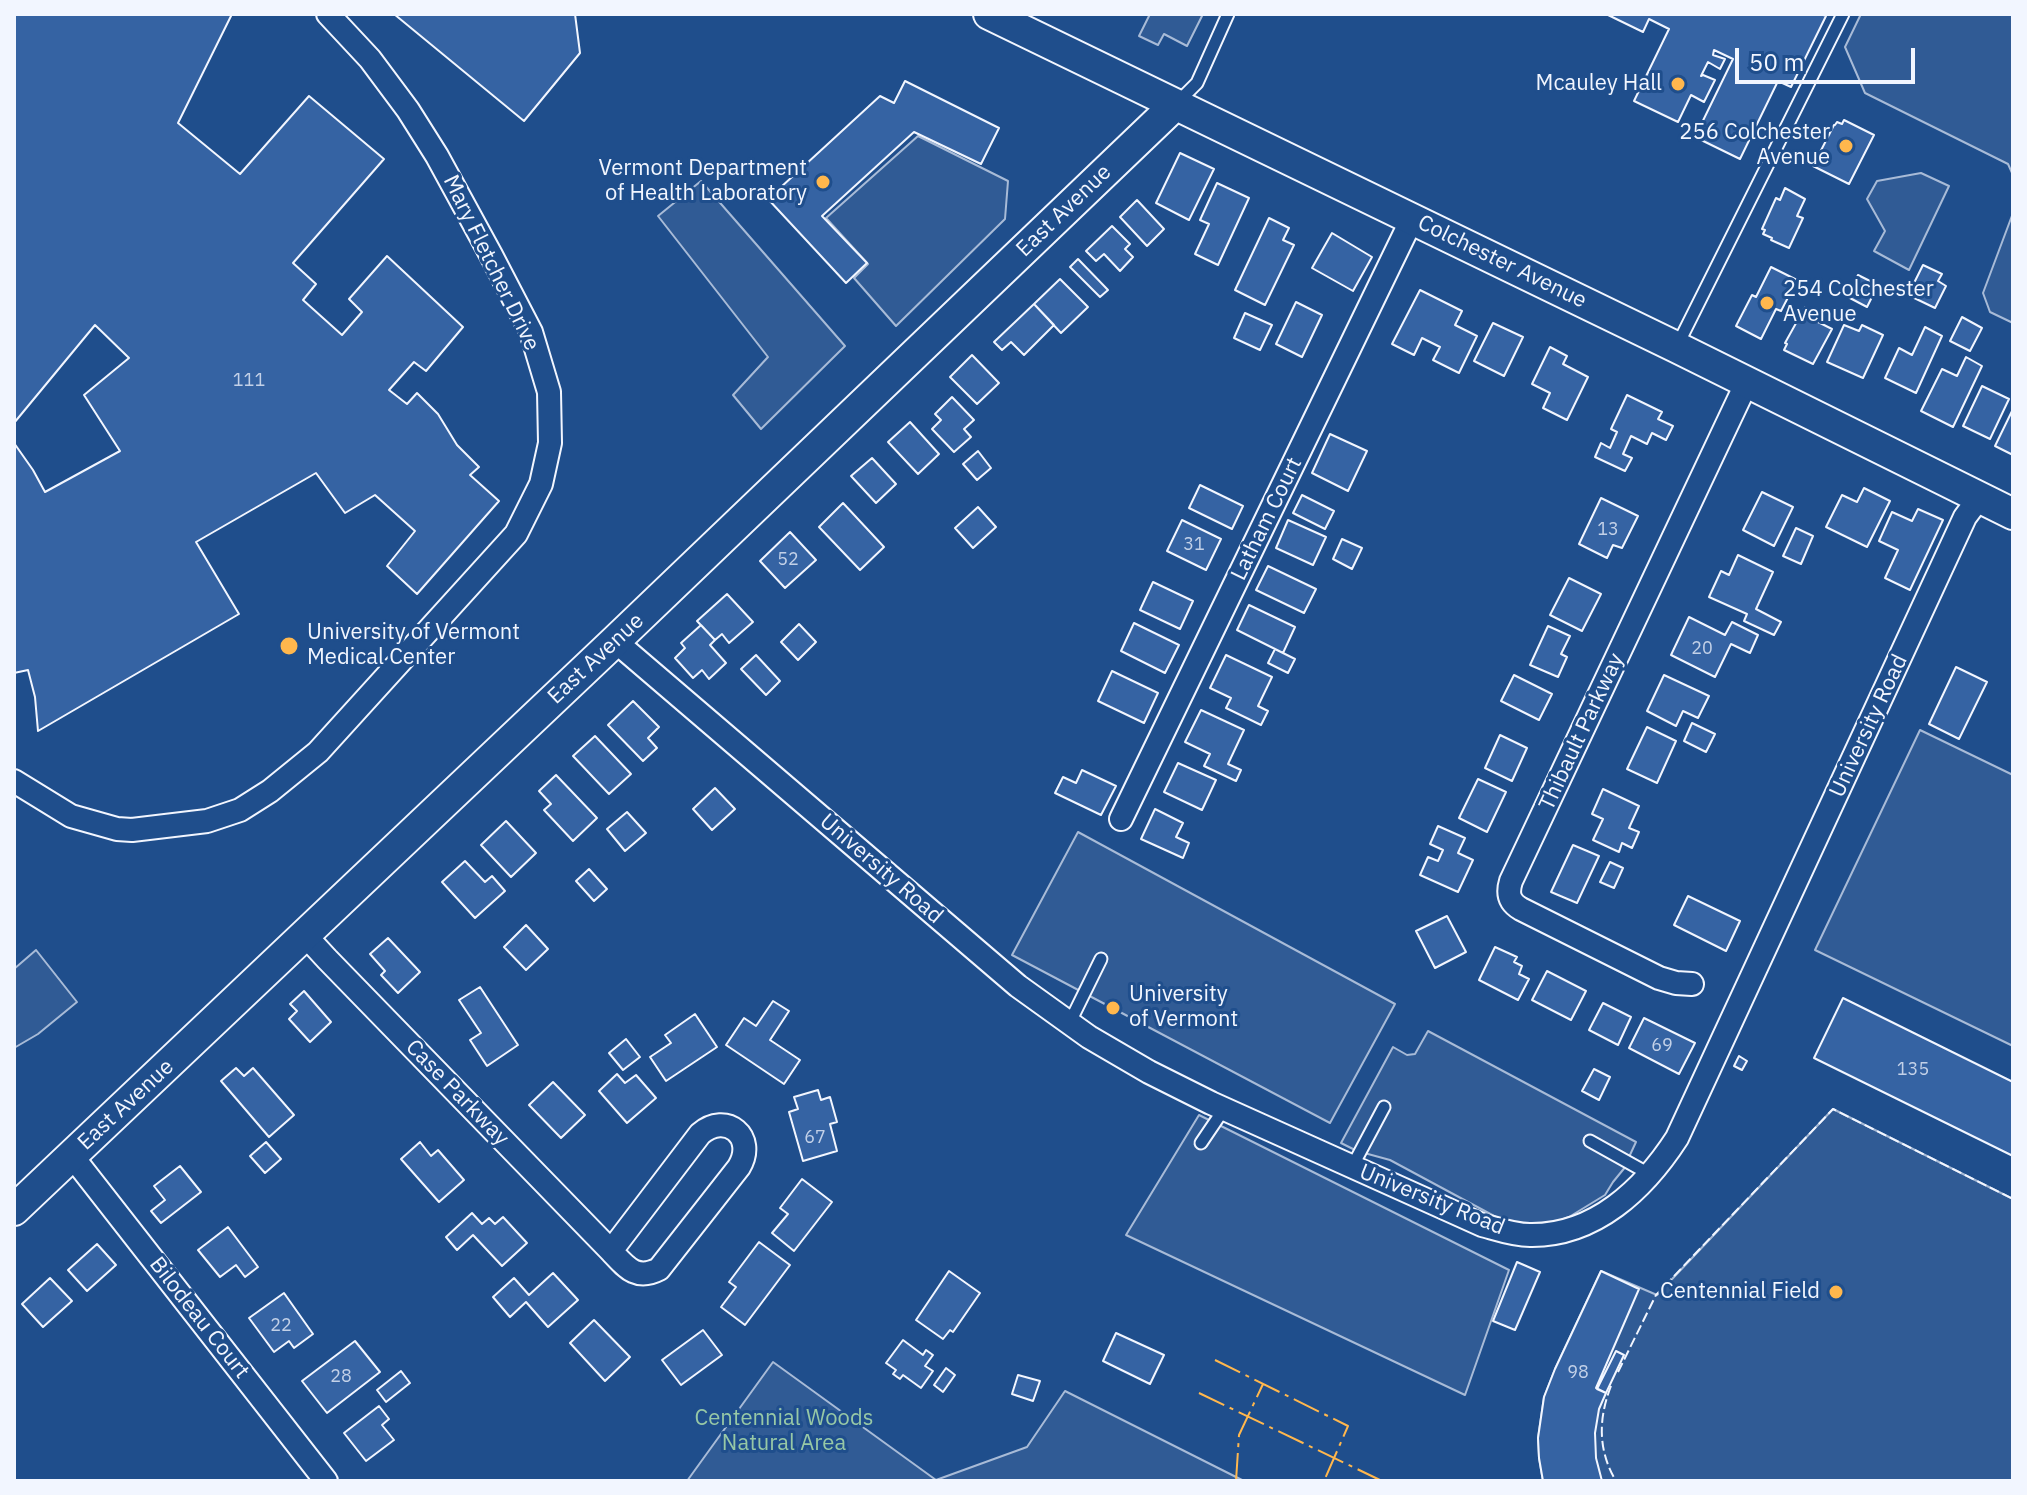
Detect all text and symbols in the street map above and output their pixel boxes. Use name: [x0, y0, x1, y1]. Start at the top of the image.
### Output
scale bar: [1739, 32, 1919, 82]
text: 50 m: [1749, 46, 1804, 78]
place label: Mcauley Hall: [1536, 71, 1662, 97]
marker: Mcauley Hall: [1669, 75, 1687, 93]
place label: 256 Colchester Avenue: [1679, 120, 1830, 172]
marker: 256 Colchester Avenue: [1837, 137, 1855, 155]
place label: Vermont Department of Health Laboratory: [598, 156, 807, 208]
street label: East Avenue: [1011, 159, 1117, 263]
street label: Mary Fletcher Drive: [437, 171, 545, 355]
marker: Vermont Department of Health Laboratory: [814, 173, 832, 191]
street label: Colchester Avenue: [1413, 210, 1591, 314]
place label: 254 Colchester Avenue: [1783, 277, 1934, 328]
marker: 254 Colchester Avenue: [1758, 294, 1776, 312]
house number: 111: [233, 370, 265, 392]
street label: Latham Court: [1226, 453, 1308, 585]
house number: 13: [1597, 519, 1619, 541]
house number: 31: [1183, 534, 1205, 556]
house number: 52: [777, 549, 799, 571]
street label: East Avenue: [543, 608, 649, 710]
place label: University of Vermont Medical Center: [307, 620, 520, 672]
marker: University of Vermont Medical Center: [278, 635, 300, 657]
house number: 20: [1691, 638, 1713, 660]
street label: Thibault Parkway: [1534, 649, 1630, 815]
street label: University Road: [1824, 650, 1914, 802]
street label: University Road: [814, 808, 948, 930]
place label: University of Vermont: [1129, 982, 1238, 1034]
marker: University of Vermont: [1104, 999, 1122, 1017]
street label: Case Parkway: [400, 1034, 514, 1152]
house number: 69: [1651, 1035, 1673, 1057]
street label: East Avenue: [73, 1054, 179, 1156]
house number: 135: [1897, 1059, 1929, 1081]
house number: 67: [804, 1127, 826, 1149]
street label: University Road: [1355, 1159, 1509, 1241]
street label: Bilodeau Court: [143, 1252, 255, 1384]
place label: Centennial Field: [1660, 1279, 1820, 1305]
marker: Centennial Field: [1827, 1283, 1845, 1301]
house number: 22: [270, 1315, 292, 1337]
house number: 98: [1567, 1362, 1589, 1384]
house number: 28: [330, 1366, 352, 1388]
park label: Centennial Woods Natural Area: [695, 1406, 873, 1458]

